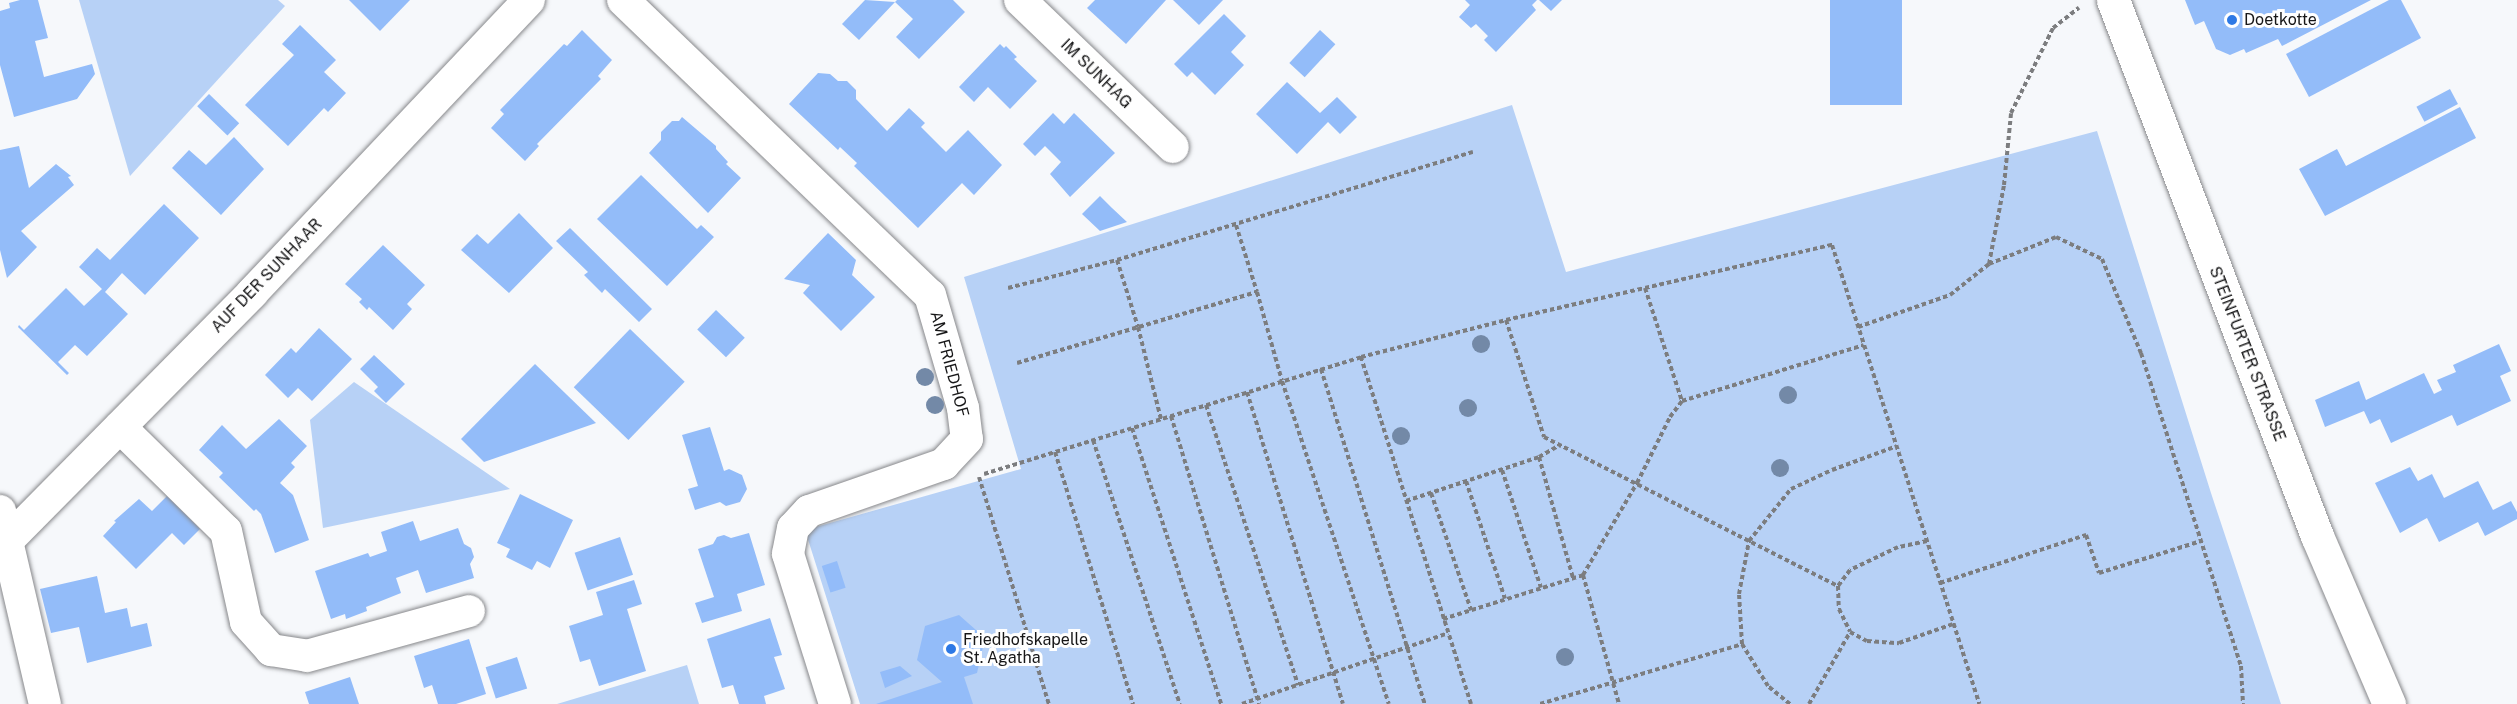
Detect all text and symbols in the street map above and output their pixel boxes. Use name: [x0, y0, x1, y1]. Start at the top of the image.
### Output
place label: Doetkotte: [2244, 10, 2317, 30]
marker: Doetkotte: [2225, 13, 2239, 27]
street label: IM SUNHAG: [1056, 35, 1136, 113]
street label: AUF DER SUNHAAR: [208, 215, 326, 337]
street label: STEINFURTER STRASSE: [2205, 264, 2289, 444]
street label: AM FRIEDHOF: [926, 309, 972, 419]
place label: Friedhofskapelle St. Agatha: [963, 630, 1088, 668]
marker: Friedhofskapelle St. Agatha: [944, 642, 958, 656]

